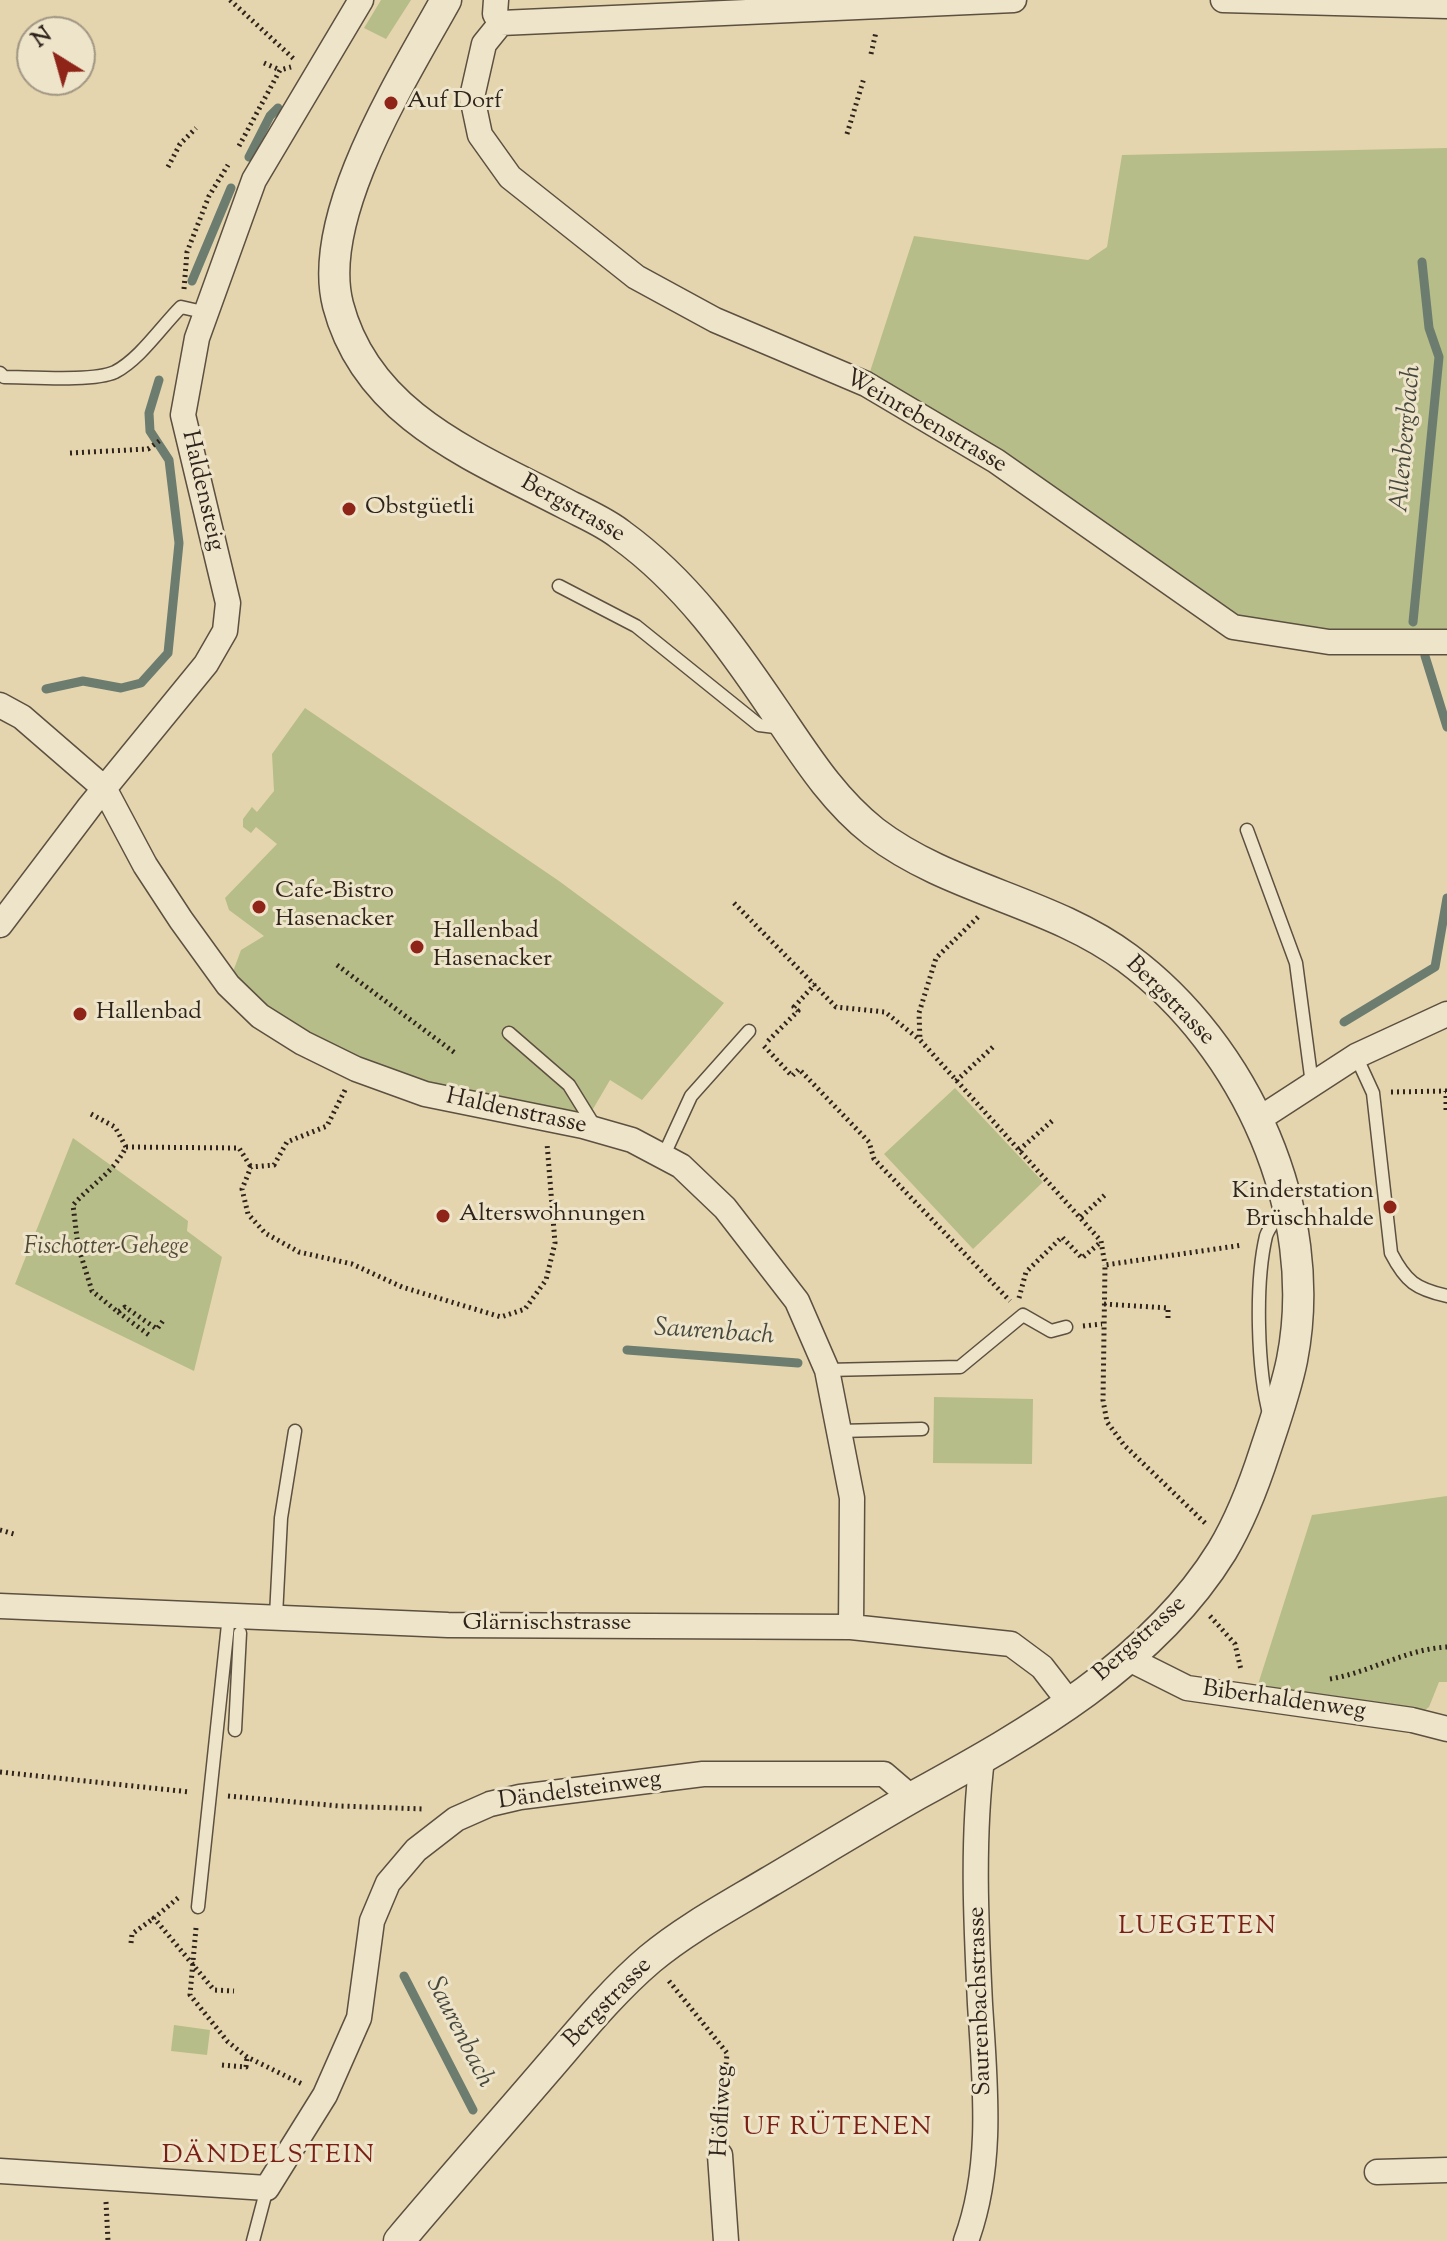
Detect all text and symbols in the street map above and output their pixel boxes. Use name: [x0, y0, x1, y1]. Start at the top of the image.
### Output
north arrow: [16, 16, 96, 96]
text: N: [26, 20, 59, 56]
place label: Auf Dorf: [407, 89, 502, 117]
marker: Auf Dorf: [382, 94, 400, 112]
water label: Allenbergbach: [1386, 364, 1430, 514]
street label: Weinrebenstrasse: [839, 365, 1011, 481]
street label: Haldensteig: [173, 428, 229, 554]
street label: Bergstrasse: [515, 470, 629, 550]
place label: Obstgüetli: [365, 495, 475, 523]
marker: Obstgüetli: [340, 500, 358, 518]
place label: Cafe-Bistro Hasenacker: [275, 879, 394, 935]
marker: Cafe-Bistro Hasenacker: [250, 898, 268, 916]
place label: Hallenbad Hasenacker: [433, 919, 552, 975]
marker: Hallenbad Hasenacker: [408, 938, 426, 956]
street label: Bergstrasse: [1118, 951, 1220, 1053]
place label: Hallenbad: [96, 1000, 202, 1028]
marker: Hallenbad: [71, 1005, 89, 1023]
street label: Haldenstrasse: [443, 1084, 589, 1142]
place label: Kinderstation Brüschhalde: [1232, 1179, 1374, 1235]
marker: Kinderstation Brüschhalde: [1381, 1198, 1399, 1216]
place label: Alterswohnungen: [459, 1202, 646, 1230]
marker: Alterswohnungen: [434, 1207, 452, 1225]
park label: Fischotter-Gehege: [23, 1235, 189, 1263]
water label: Saurenbach: [653, 1314, 775, 1354]
street label: Bergstrasse: [1089, 1591, 1193, 1689]
street label: Glärnischstrasse: [462, 1611, 632, 1639]
street label: Biberhaldenweg: [1200, 1676, 1368, 1728]
street label: Dändelsteinweg: [497, 1766, 663, 1818]
street label: Saurenbachstrasse: [964, 1906, 1000, 2096]
district label: LUEGETEN: [1118, 1913, 1278, 1945]
street label: Bergstrasse: [559, 1953, 659, 2055]
water label: Saurenbach: [417, 1972, 499, 2094]
street label: Höfliweg: [707, 2064, 741, 2158]
district label: UF RÜTENEN: [743, 2114, 933, 2146]
district label: DÄNDELSTEIN: [162, 2142, 376, 2174]

